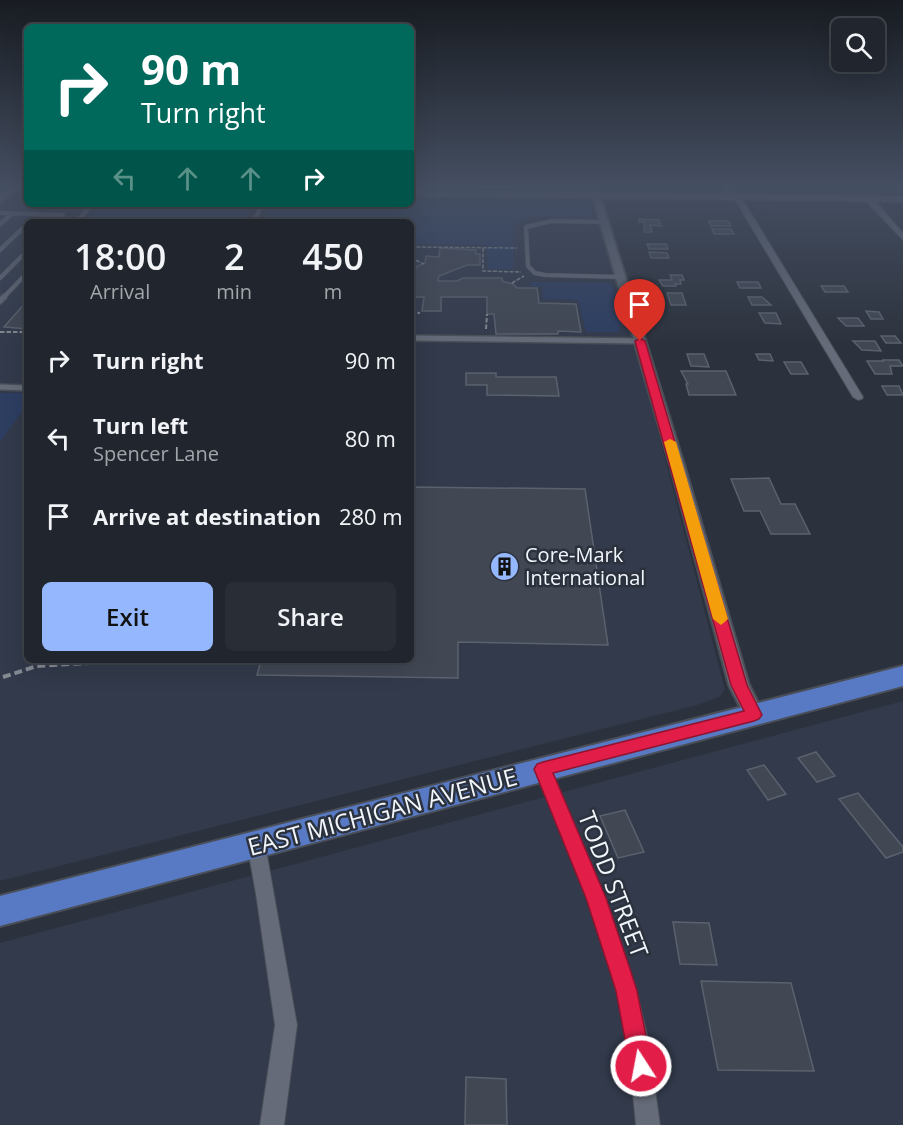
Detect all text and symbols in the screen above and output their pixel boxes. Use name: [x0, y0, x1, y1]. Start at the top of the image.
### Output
map controls: [831, 18, 885, 72]
button: search: [831, 18, 885, 72]
text: 90 m: [141, 40, 241, 97]
icon: right: [42, 48, 120, 126]
text: Turn right: [141, 94, 266, 131]
icon: left: [108, 162, 141, 195]
icon: ahead: [171, 162, 204, 195]
icon: ahead: [234, 162, 267, 195]
icon: right: [297, 162, 330, 195]
text: 18:00: [74, 232, 166, 281]
text: 2: [224, 232, 245, 281]
text: 450: [302, 232, 364, 281]
text: Arrival: [90, 278, 150, 305]
text: min: [216, 278, 252, 305]
text: m: [324, 278, 342, 305]
pin: [614, 279, 665, 341]
icon: arrive: [623, 288, 656, 321]
icon: right: [42, 344, 75, 377]
text: Turn right: [93, 345, 204, 375]
text: 90 m: [345, 345, 396, 375]
text: Turn left: [93, 410, 188, 440]
icon: left: [42, 422, 75, 455]
text: 80 m: [345, 423, 396, 453]
text: Spencer Lane: [93, 440, 219, 467]
icon: arrive: [42, 500, 75, 533]
text: Arrive at destination: [93, 501, 321, 531]
text: 280 m: [339, 501, 403, 531]
place label: Core-Mark International: [525, 541, 645, 591]
building icon: Core-Mark International: [488, 550, 520, 582]
button: Exit: [42, 582, 213, 651]
button: Share: [225, 582, 396, 651]
street label: EAST MICHIGAN AVENUE: [244, 759, 520, 863]
street label: TODD STREET: [571, 806, 657, 962]
position arrow: [609, 1034, 673, 1098]

